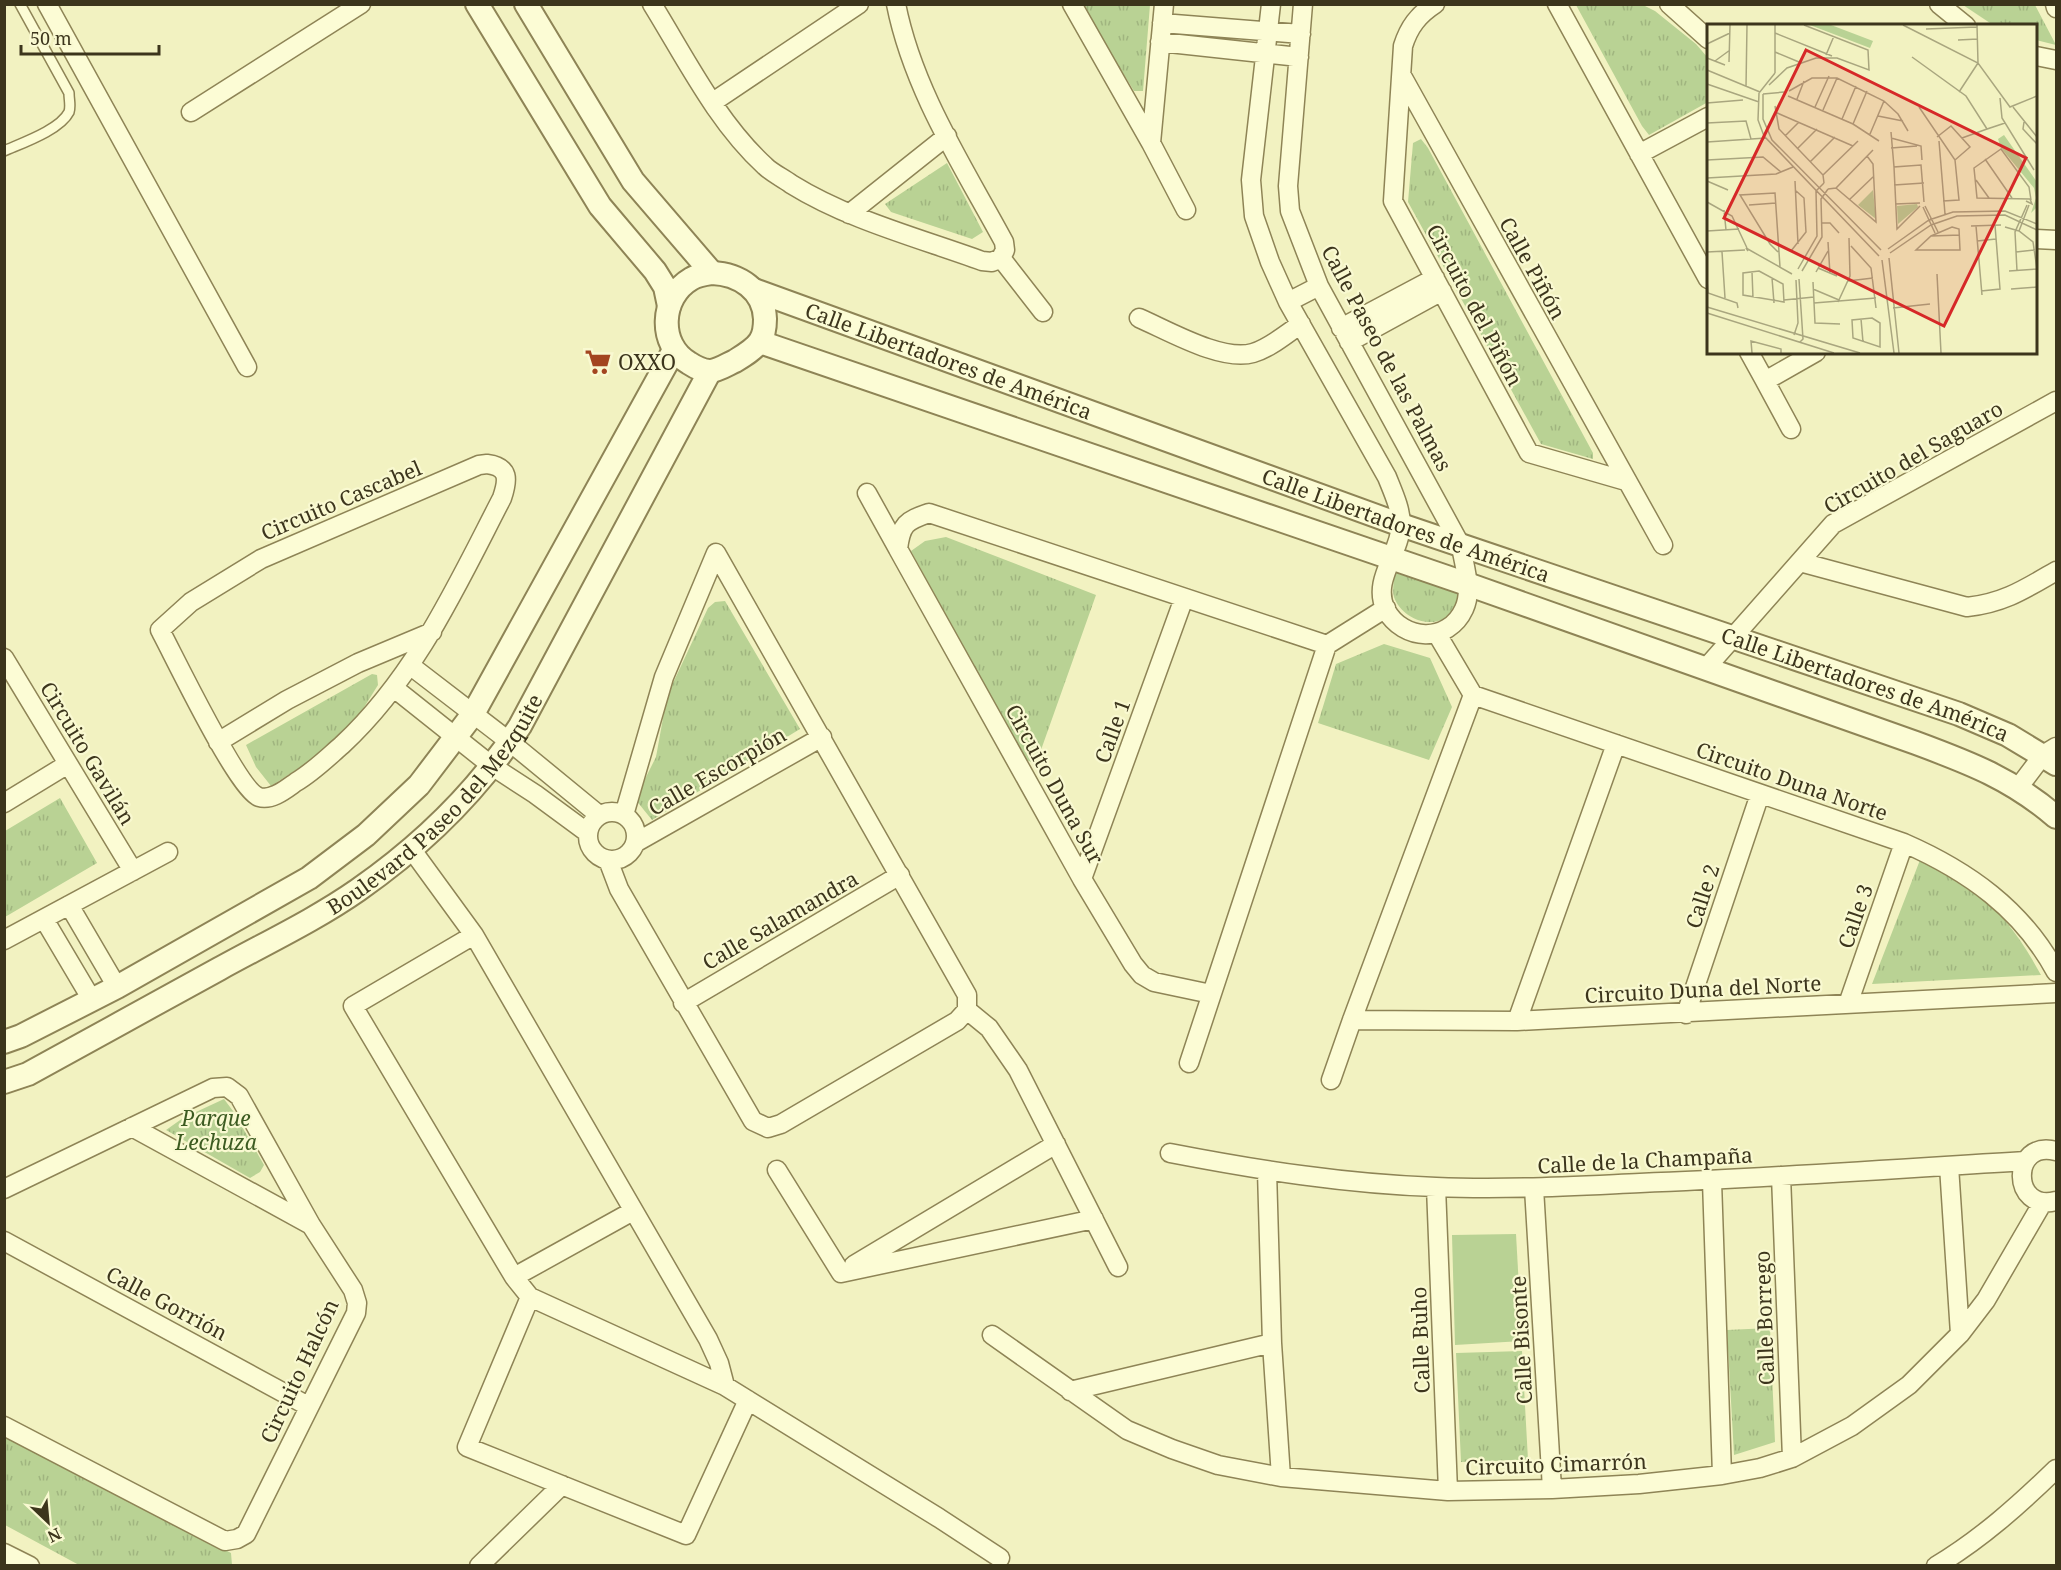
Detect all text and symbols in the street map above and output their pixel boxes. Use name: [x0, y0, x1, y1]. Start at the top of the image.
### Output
scale bar: [21, 18, 159, 56]
inset map: [1707, 24, 2037, 354]
text: 50 m: [30, 26, 72, 50]
street label: Calle Piñón: [1493, 212, 1573, 324]
street label: Circuito del Piñón: [1420, 219, 1530, 391]
street label: Calle Paseo de las Palmas: [1315, 240, 1459, 476]
street label: Calle Libertadores de América: [801, 296, 1096, 426]
supermarket icon: OXXO: [583, 347, 613, 377]
place label: OXXO: [618, 348, 676, 376]
street label: Circuito del Saguaro: [1818, 394, 2008, 520]
street label: Circuito Cascabel: [256, 453, 426, 546]
street label: Calle Libertadores de América: [1258, 462, 1553, 588]
street label: Calle Libertadores de América: [1718, 621, 2013, 748]
street label: Circuito Gavilán: [34, 676, 142, 830]
street label: Boulevard Paseo del Mezquite: [321, 689, 549, 921]
street label: Calle 1: [1088, 695, 1136, 767]
street label: Circuito Duna Sur: [999, 699, 1111, 869]
street label: Calle Escorpión: [643, 720, 791, 822]
street label: Circuito Duna Norte: [1692, 735, 1892, 827]
street label: Calle 2: [1678, 860, 1726, 932]
street label: Calle Salamandra: [697, 864, 863, 976]
street label: Calle 3: [1831, 880, 1879, 952]
street label: Circuito Duna del Norte: [1584, 969, 1822, 1009]
park label: Parque Lechuza: [174, 1104, 258, 1156]
street label: Calle de la Champaña: [1537, 1140, 1753, 1180]
street label: Calle Borrego: [1748, 1250, 1780, 1386]
street label: Calle Gorrión: [101, 1259, 233, 1347]
street label: Calle Bisonte: [1504, 1275, 1538, 1405]
street label: Calle Buho: [1404, 1286, 1436, 1394]
street label: Circuito Halcón: [253, 1294, 345, 1448]
street label: Circuito Cimarrón: [1465, 1447, 1647, 1481]
north arrow: [18, 1492, 78, 1552]
text: N: [44, 1523, 65, 1548]

